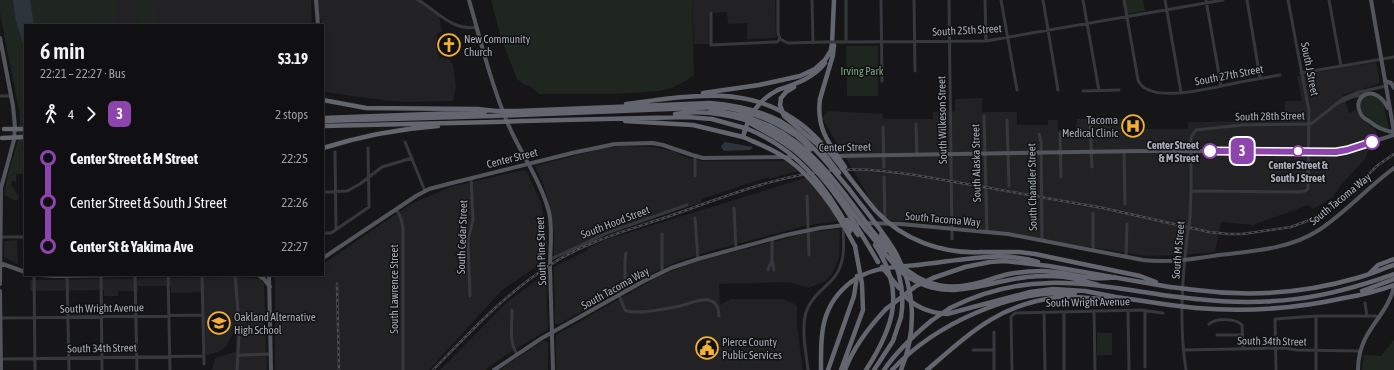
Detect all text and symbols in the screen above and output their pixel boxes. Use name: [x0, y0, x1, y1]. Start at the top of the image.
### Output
street label: South 25th Street: [932, 22, 1002, 38]
church icon: New Community Church: [436, 32, 462, 58]
place label: New Community Church: [464, 33, 531, 58]
text: 6 min: [40, 38, 85, 64]
street label: South J Street: [1299, 41, 1321, 97]
text: $3.19: [278, 50, 308, 67]
street label: South 27th Street: [1194, 62, 1264, 88]
park label: Irving Park: [840, 65, 884, 77]
text: 22:21 – 22:27 · Bus: [40, 66, 126, 81]
street label: South Wilkeson Street: [935, 76, 949, 164]
icon: walk: [40, 103, 62, 125]
icon: forward: [80, 103, 102, 125]
text: 3: [116, 106, 123, 122]
text: 4: [68, 107, 74, 122]
text: 2 stops: [275, 107, 308, 122]
street label: South 28th Street: [1235, 109, 1305, 123]
hospital icon: Tacoma Medical Clinic: [1120, 113, 1146, 139]
place label: Tacoma Medical Clinic: [1062, 114, 1119, 139]
street label: South Alaska Street: [969, 124, 983, 202]
unlabelled marker: [1364, 134, 1380, 150]
line badge: 3: [1229, 138, 1255, 164]
place label: Center Street & M Street: [1147, 139, 1200, 164]
street label: Center Street: [819, 141, 871, 153]
street label: South Chandler Street: [1025, 143, 1039, 231]
marker: Center Street & M Street: [1202, 143, 1218, 159]
text: 3: [1239, 143, 1245, 159]
marker: Center Street & South J Street: [1292, 145, 1304, 157]
street label: Center Street: [485, 146, 539, 170]
text: Center Street & M Street: [70, 150, 198, 167]
text: 22:25: [281, 151, 308, 166]
place label: Center Street & South J Street: [1268, 159, 1328, 184]
street label: South Tacoma Way: [1307, 170, 1373, 227]
text: Center Street & South J Street: [70, 194, 227, 211]
text: 22:26: [281, 195, 308, 210]
street label: South Cedar Street: [455, 200, 469, 274]
street label: South Hood Street: [579, 203, 651, 241]
street label: South Tacoma Way: [905, 210, 982, 228]
street label: South Pine Street: [534, 216, 548, 286]
street label: South M Street: [1169, 221, 1187, 279]
text: Center St & Yakima Ave: [70, 238, 194, 255]
text: 22:27: [281, 239, 308, 254]
street label: South Lawrence Street: [388, 244, 400, 334]
street label: South Tacoma Way: [579, 264, 651, 312]
street label: South Wright Avenue: [1046, 295, 1130, 309]
street label: South Wright Avenue: [60, 301, 144, 315]
school or university icon: Oakland Alternative High School: [206, 310, 232, 336]
place label: Oakland Alternative High School: [234, 311, 316, 336]
street label: South 34th Street: [1237, 334, 1307, 348]
public building icon: Pierce County Public Services: [694, 335, 720, 361]
place label: Pierce County Public Services: [722, 336, 782, 361]
street label: South 34th Street: [67, 341, 137, 355]

